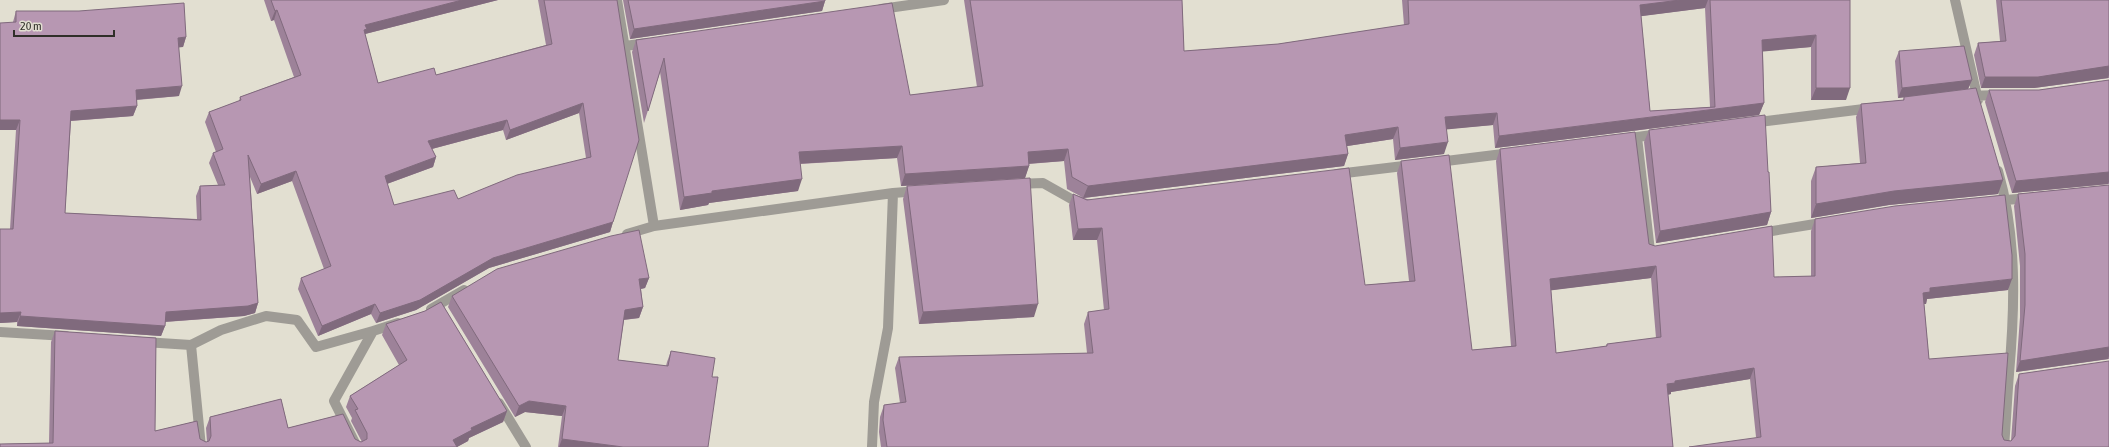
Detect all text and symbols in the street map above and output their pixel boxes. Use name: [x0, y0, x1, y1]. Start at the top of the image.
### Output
scale bar: [14, 12, 114, 38]
text: 20 m: [20, 19, 42, 33]

